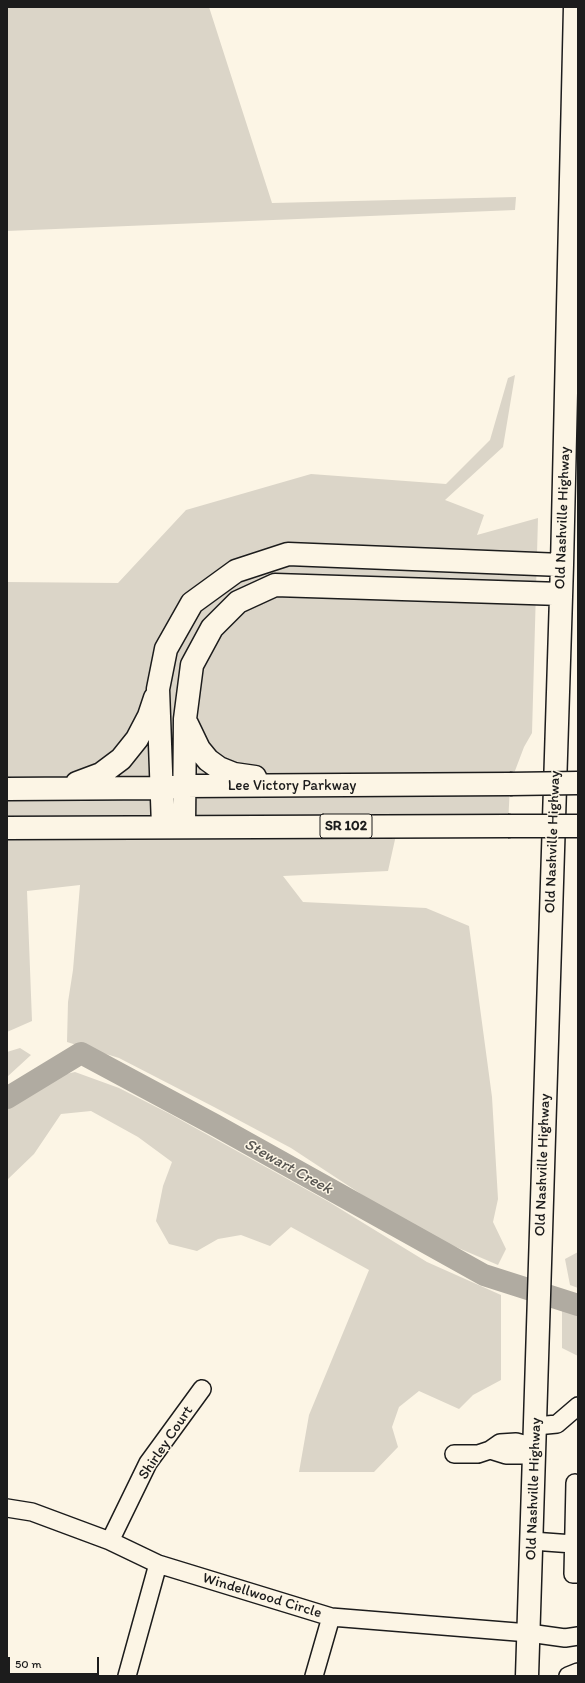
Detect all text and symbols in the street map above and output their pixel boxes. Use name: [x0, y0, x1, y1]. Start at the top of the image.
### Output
street label: Old Nashville Highway: [552, 446, 574, 590]
street label: Old Nashville Highway: [542, 770, 564, 914]
street label: Lee Victory Parkway: [228, 777, 356, 795]
road number: SR 102: [320, 814, 372, 838]
street label: Old Nashville Highway: [532, 1093, 554, 1237]
water label: Stewart Creek: [241, 1135, 335, 1199]
street label: Shirley Court: [135, 1403, 197, 1483]
street label: Old Nashville Highway: [523, 1417, 545, 1561]
street label: Windellwood Circle: [200, 1569, 324, 1623]
scale bar: [10, 1649, 101, 1675]
text: 50 m: [15, 1657, 41, 1671]

